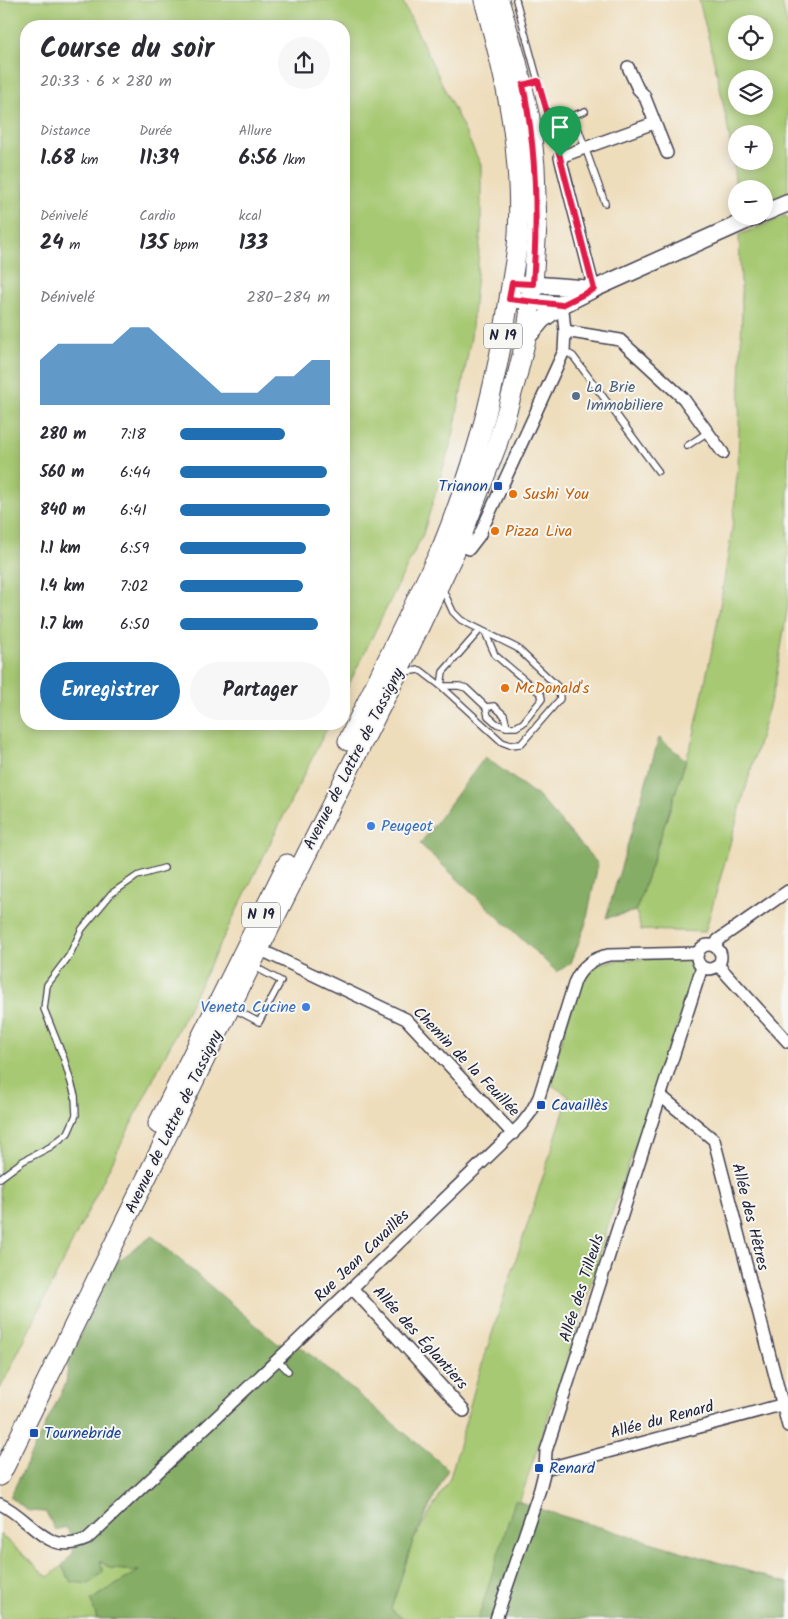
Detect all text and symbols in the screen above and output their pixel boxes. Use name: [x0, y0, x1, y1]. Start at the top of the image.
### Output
map controls: [728, 15, 773, 225]
button: locate: [728, 15, 773, 60]
text: Course du soir: [40, 27, 214, 72]
button: share: [278, 37, 330, 89]
text: 20:33 · 6 × 280 m: [40, 69, 172, 94]
button: layers: [728, 70, 773, 115]
pin: [539, 106, 581, 157]
icon: arrive: [546, 113, 574, 141]
text: Distance: [40, 120, 90, 142]
text: Durée: [139, 120, 172, 142]
text: Allure: [239, 120, 272, 142]
button: +: [728, 125, 773, 170]
text: 1.68: [40, 142, 75, 175]
text: 11:39: [139, 142, 179, 175]
text: 6:56: [239, 142, 277, 175]
text: km: [75, 149, 98, 171]
text: /km: [277, 149, 306, 171]
button: −: [728, 180, 773, 225]
text: Dénivelé: [40, 205, 88, 227]
text: Cardio: [139, 205, 176, 227]
text: kcal: [239, 205, 261, 227]
text: 24: [40, 227, 64, 260]
text: 135: [139, 227, 168, 260]
text: 133: [239, 227, 268, 260]
text: m: [64, 234, 80, 256]
text: bpm: [168, 234, 199, 256]
text: Dénivelé: [40, 285, 95, 310]
text: 280–284 m: [246, 285, 330, 310]
road number: N 19: [484, 324, 522, 348]
place label: La Brie Immobiliere: [586, 375, 663, 418]
marker: La Brie Immobiliere: [570, 390, 582, 402]
text: 280 m: [40, 422, 86, 447]
text: 7:18: [120, 422, 146, 447]
text: 560 m: [40, 460, 84, 485]
text: 6:44: [120, 460, 150, 485]
place label: Trianon: [439, 474, 488, 499]
marker: Trianon: [492, 480, 504, 492]
place label: Sushi You: [523, 482, 589, 507]
marker: Sushi You: [507, 488, 519, 500]
text: 840 m: [40, 498, 86, 523]
text: 6:41: [120, 498, 147, 523]
place label: Pizza Liva: [505, 519, 572, 544]
marker: Pizza Liva: [489, 525, 501, 537]
text: 1.1 km: [40, 536, 81, 561]
text: 6:59: [120, 536, 149, 561]
text: 1.4 km: [40, 574, 85, 599]
text: 7:02: [120, 574, 149, 599]
text: 1.7 km: [40, 612, 83, 637]
text: 6:50: [120, 612, 149, 637]
button: Enregistrer: [40, 662, 180, 720]
button: Partager: [190, 662, 330, 720]
street label: Avenue de Lattre de Tassigny: [297, 663, 411, 854]
place label: McDonald's: [515, 676, 590, 701]
marker: McDonald's: [499, 682, 511, 694]
place label: Peugeot: [381, 814, 434, 839]
marker: Peugeot: [365, 820, 377, 832]
road number: N 19: [242, 902, 280, 928]
place label: Veneta Cucine: [201, 995, 296, 1020]
marker: Veneta Cucine: [300, 1001, 312, 1013]
street label: Chemin de la Feuillée: [406, 1001, 526, 1123]
street label: Avenue de Lattre de Tassigny: [119, 1026, 230, 1218]
place label: Cavaillès: [551, 1093, 608, 1118]
marker: Cavaillès: [535, 1099, 547, 1111]
street label: Allée des Hêtres: [725, 1161, 775, 1273]
street label: Rue Jean Cavaillès: [308, 1204, 416, 1308]
street label: Allée des Tilleuls: [553, 1230, 611, 1345]
street label: Allée des Églantiers: [366, 1280, 474, 1396]
street label: Allée du Renard: [607, 1394, 717, 1446]
place label: Tournebride: [44, 1421, 121, 1446]
marker: Tournebride: [28, 1427, 40, 1439]
place label: Renard: [549, 1456, 596, 1481]
marker: Renard: [533, 1462, 545, 1474]

